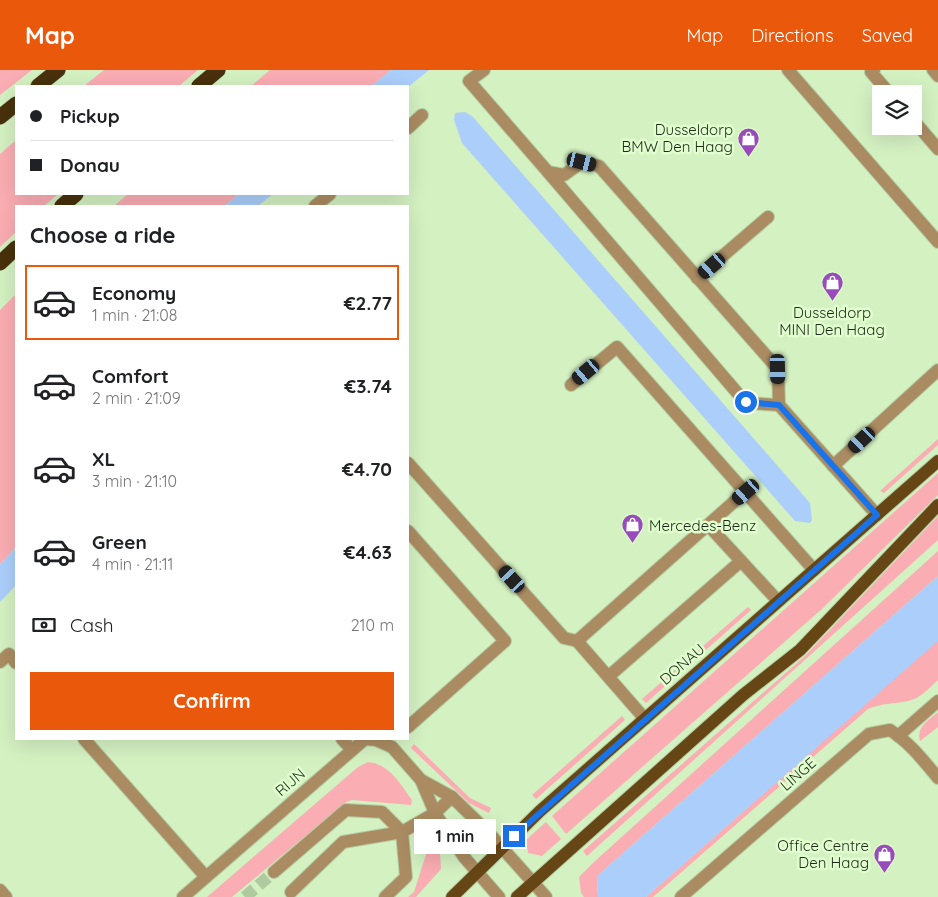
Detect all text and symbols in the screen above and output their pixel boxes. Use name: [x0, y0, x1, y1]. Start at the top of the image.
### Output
text: Map: [25, 20, 75, 50]
text: Map: [686, 24, 723, 47]
text: Directions: [751, 24, 834, 47]
text: Saved: [862, 24, 913, 47]
map controls: [872, 85, 922, 135]
button: layers: [872, 85, 922, 135]
text: Pickup: [60, 104, 120, 128]
place label: Dusseldorp BMW Den Haag: [622, 120, 733, 156]
shop icon: Dusseldorp BMW Den Haag: [737, 126, 761, 157]
car: [565, 151, 598, 173]
text: Donau: [60, 153, 120, 177]
text: Choose a ride: [30, 221, 175, 249]
car: [695, 250, 728, 282]
shop icon: Dusseldorp MINI Den Haag: [820, 271, 844, 302]
icon: car: [32, 280, 77, 325]
text: Economy: [92, 281, 176, 305]
text: €2.77: [344, 291, 392, 315]
place label: Dusseldorp MINI Den Haag: [779, 303, 885, 339]
text: 1 min · 21:08: [92, 305, 177, 325]
car: [770, 354, 785, 384]
car: [569, 357, 602, 387]
icon: car: [32, 363, 77, 408]
text: Comfort: [92, 364, 169, 388]
text: €3.74: [344, 374, 392, 398]
text: 2 min · 21:09: [92, 388, 181, 408]
route start: [735, 391, 757, 413]
car: [845, 424, 878, 456]
icon: car: [32, 446, 77, 491]
text: XL: [92, 447, 115, 471]
text: €4.70: [342, 457, 392, 481]
text: 3 min · 21:10: [92, 471, 177, 491]
car: [729, 476, 762, 508]
shop icon: Mercedes-Benz: [621, 513, 645, 544]
place label: Mercedes-Benz: [649, 516, 756, 535]
icon: car: [32, 529, 77, 574]
text: Green: [92, 530, 147, 554]
text: €4.63: [343, 540, 392, 564]
text: 4 min · 21:11: [92, 554, 174, 574]
car: [496, 563, 527, 595]
icon: cash: [30, 611, 58, 639]
text: Cash: [70, 613, 114, 637]
text: 210 m: [351, 615, 394, 635]
street label: DONAU: [656, 639, 708, 689]
button: Confirm: [30, 672, 394, 730]
street label: LINGE: [776, 753, 820, 795]
street label: RIJN: [271, 764, 309, 800]
callout: 1 min: [414, 818, 496, 854]
route end: [503, 825, 525, 847]
text: 1 min: [436, 826, 474, 846]
place label: Office Centre Den Haag: [777, 836, 869, 872]
shop icon: Office Centre Den Haag: [873, 842, 897, 873]

